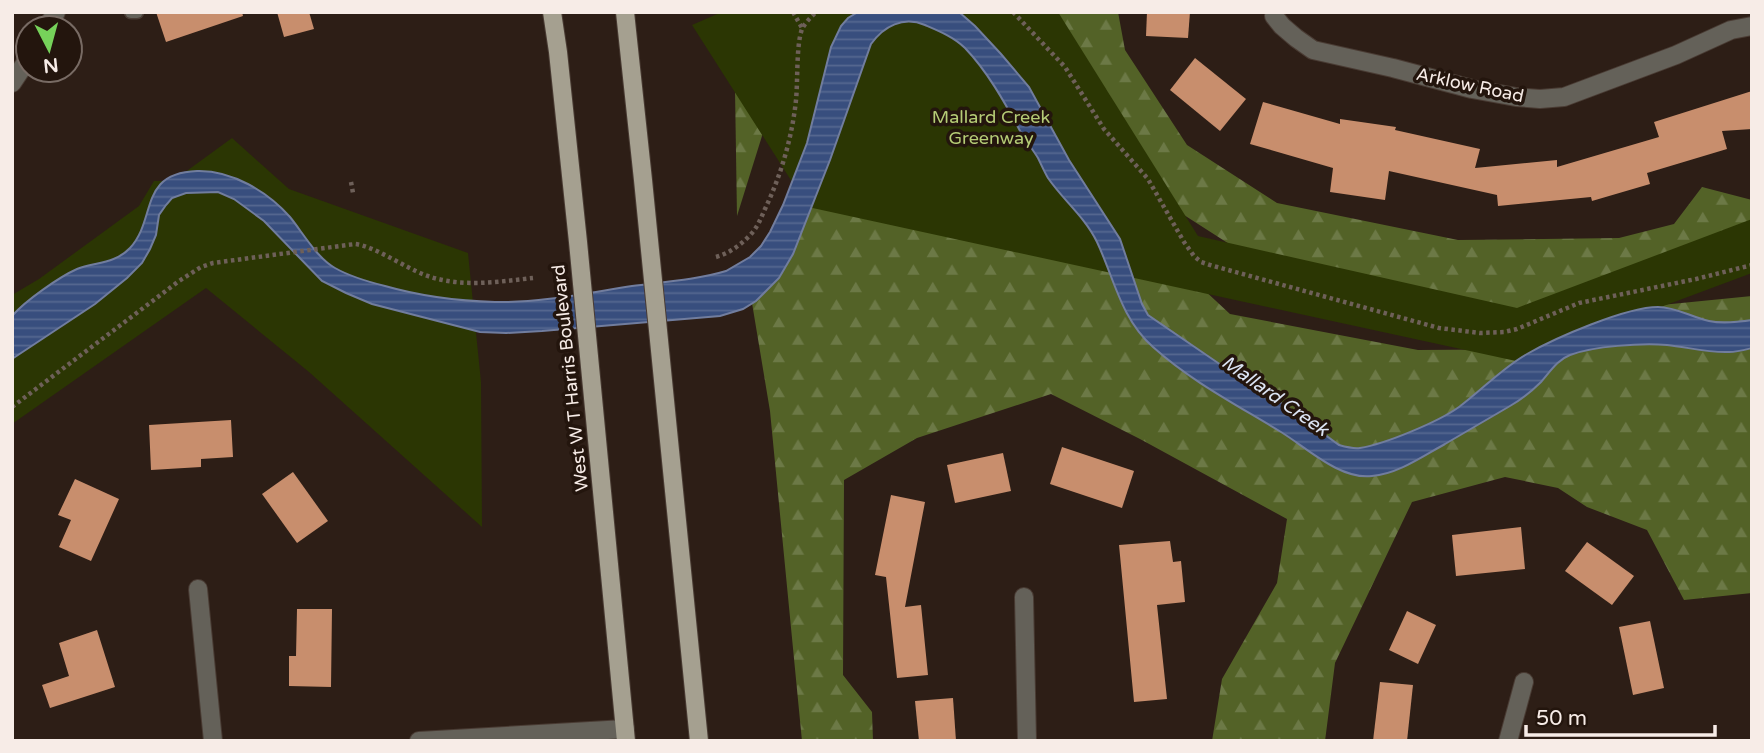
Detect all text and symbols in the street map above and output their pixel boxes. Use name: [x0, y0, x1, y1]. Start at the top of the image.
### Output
north arrow: [14, 14, 84, 84]
text: N: [42, 53, 59, 77]
street label: Arklow Road: [1414, 63, 1526, 107]
park label: Mallard Creek Greenway: [932, 106, 1050, 149]
street label: West W T Harris Boulevard: [547, 264, 593, 492]
water label: Mallard Creek: [1217, 351, 1334, 442]
scale bar: [1526, 694, 1715, 738]
text: 50 m: [1536, 706, 1587, 731]

